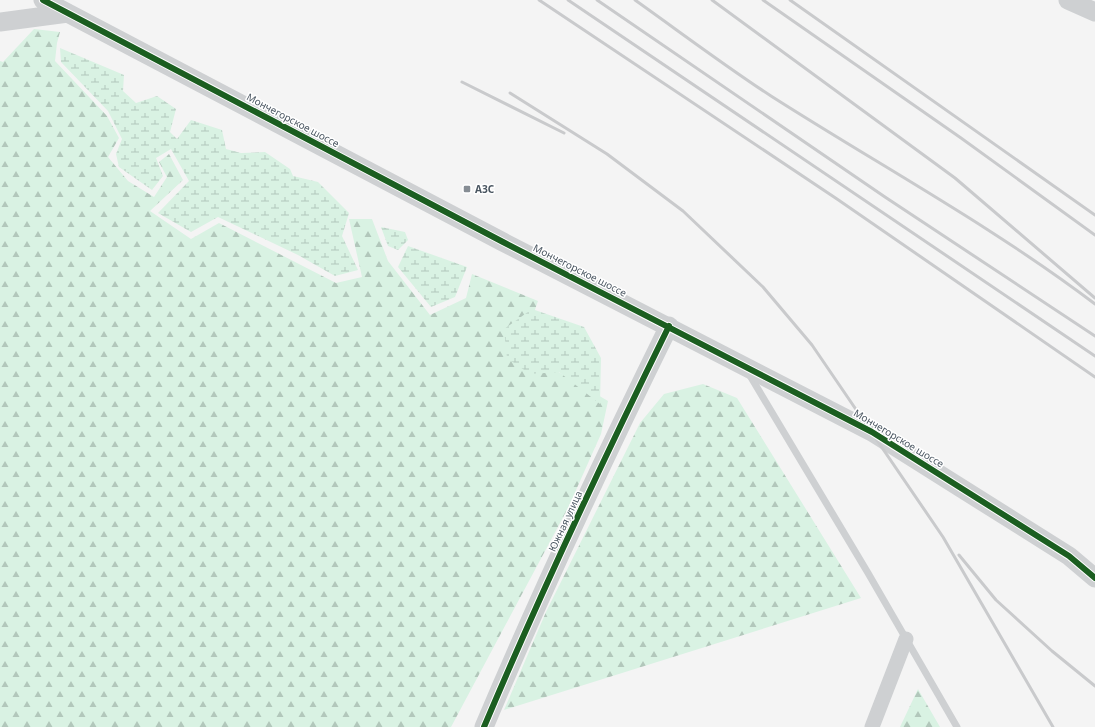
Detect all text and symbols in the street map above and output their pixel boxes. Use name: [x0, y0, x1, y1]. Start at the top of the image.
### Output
street label: Мончегорское шоссе: [244, 90, 342, 151]
place label: АЗС: [475, 182, 495, 196]
marker: АЗС: [462, 184, 472, 194]
street label: Мончегорское шоссе: [531, 240, 629, 300]
street label: Мончегорское шоссе: [851, 405, 947, 471]
street label: Южная улица: [545, 488, 585, 554]

